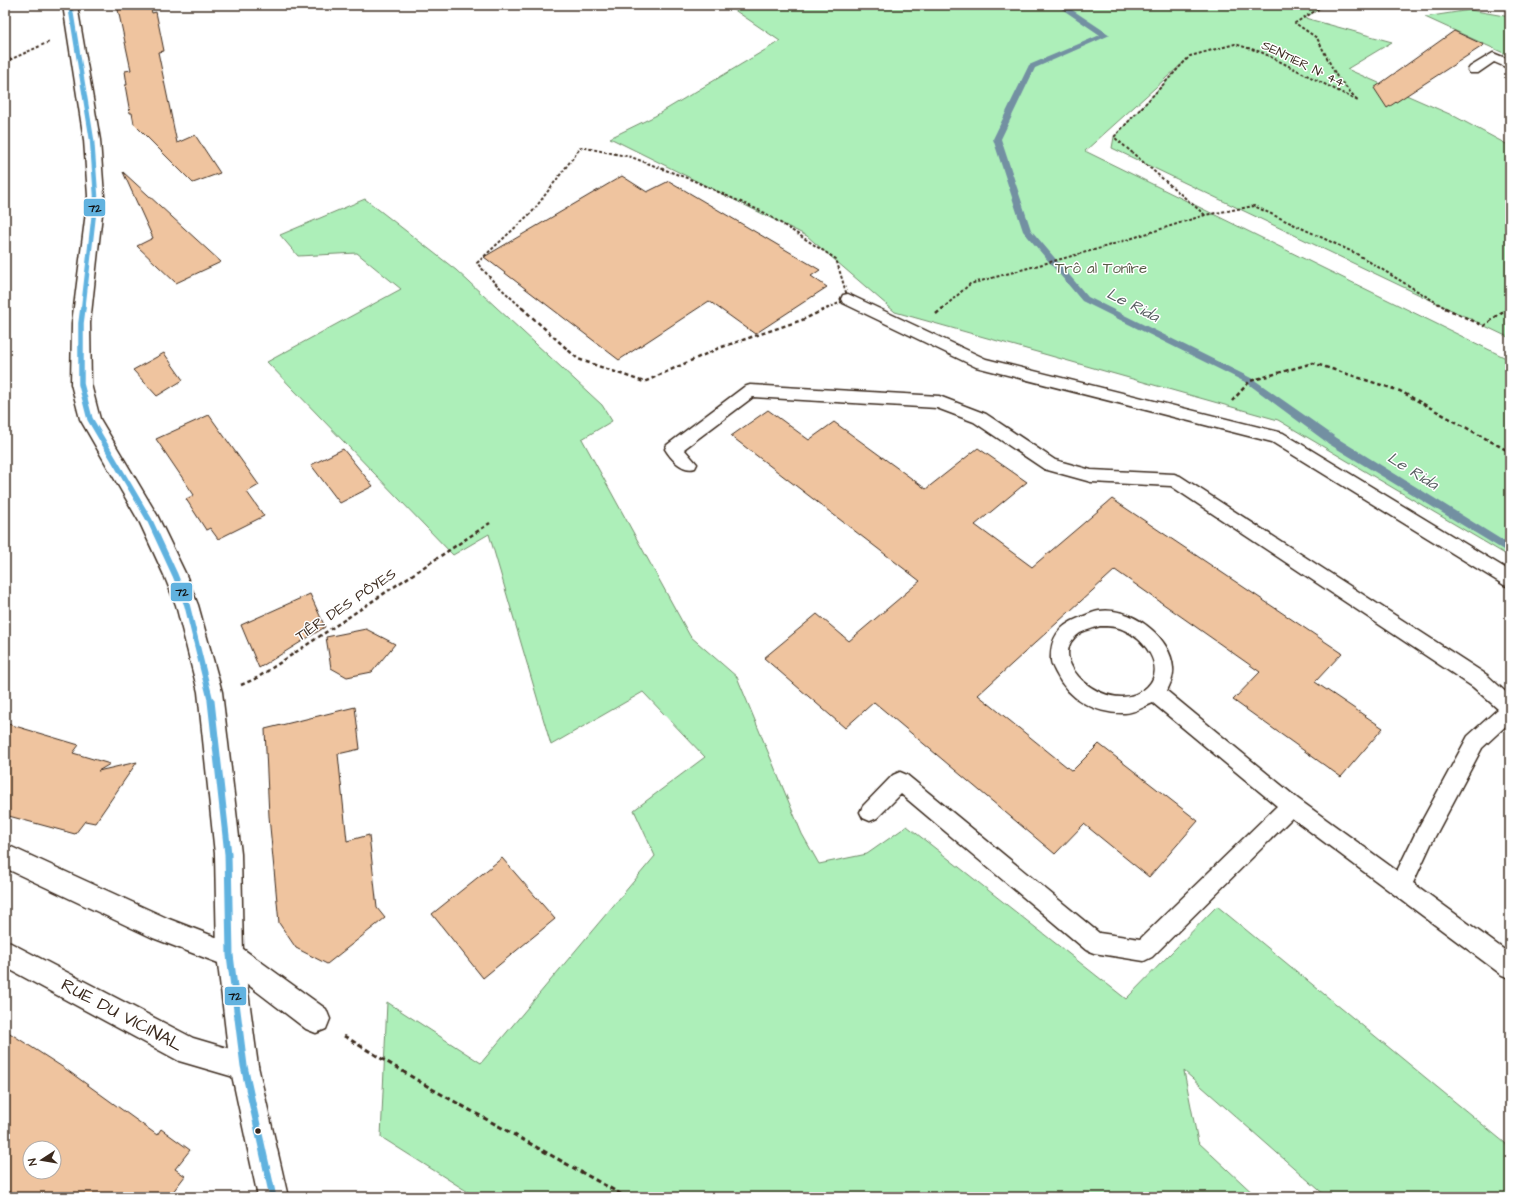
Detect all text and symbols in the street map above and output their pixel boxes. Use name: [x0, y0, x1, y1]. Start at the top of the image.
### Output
street label: SENTIER N° 44: [1258, 36, 1348, 92]
line badge: 72: [83, 198, 106, 217]
text: 72: [87, 201, 102, 216]
park label: Trô al Tonîre: [1055, 258, 1147, 279]
water label: Le Rida: [1103, 282, 1164, 328]
water label: Le Rida: [1383, 447, 1443, 496]
street label: TIÊR DES PÔYES: [291, 563, 401, 647]
line badge: 72: [170, 582, 193, 602]
text: 72: [174, 585, 189, 600]
street label: RUE DU VICINAL: [57, 972, 188, 1058]
line badge: 72: [224, 986, 247, 1006]
text: 72: [227, 989, 242, 1004]
unlabelled marker: [253, 1126, 263, 1136]
north arrow: [22, 1140, 62, 1180]
text: N: [25, 1157, 41, 1167]

